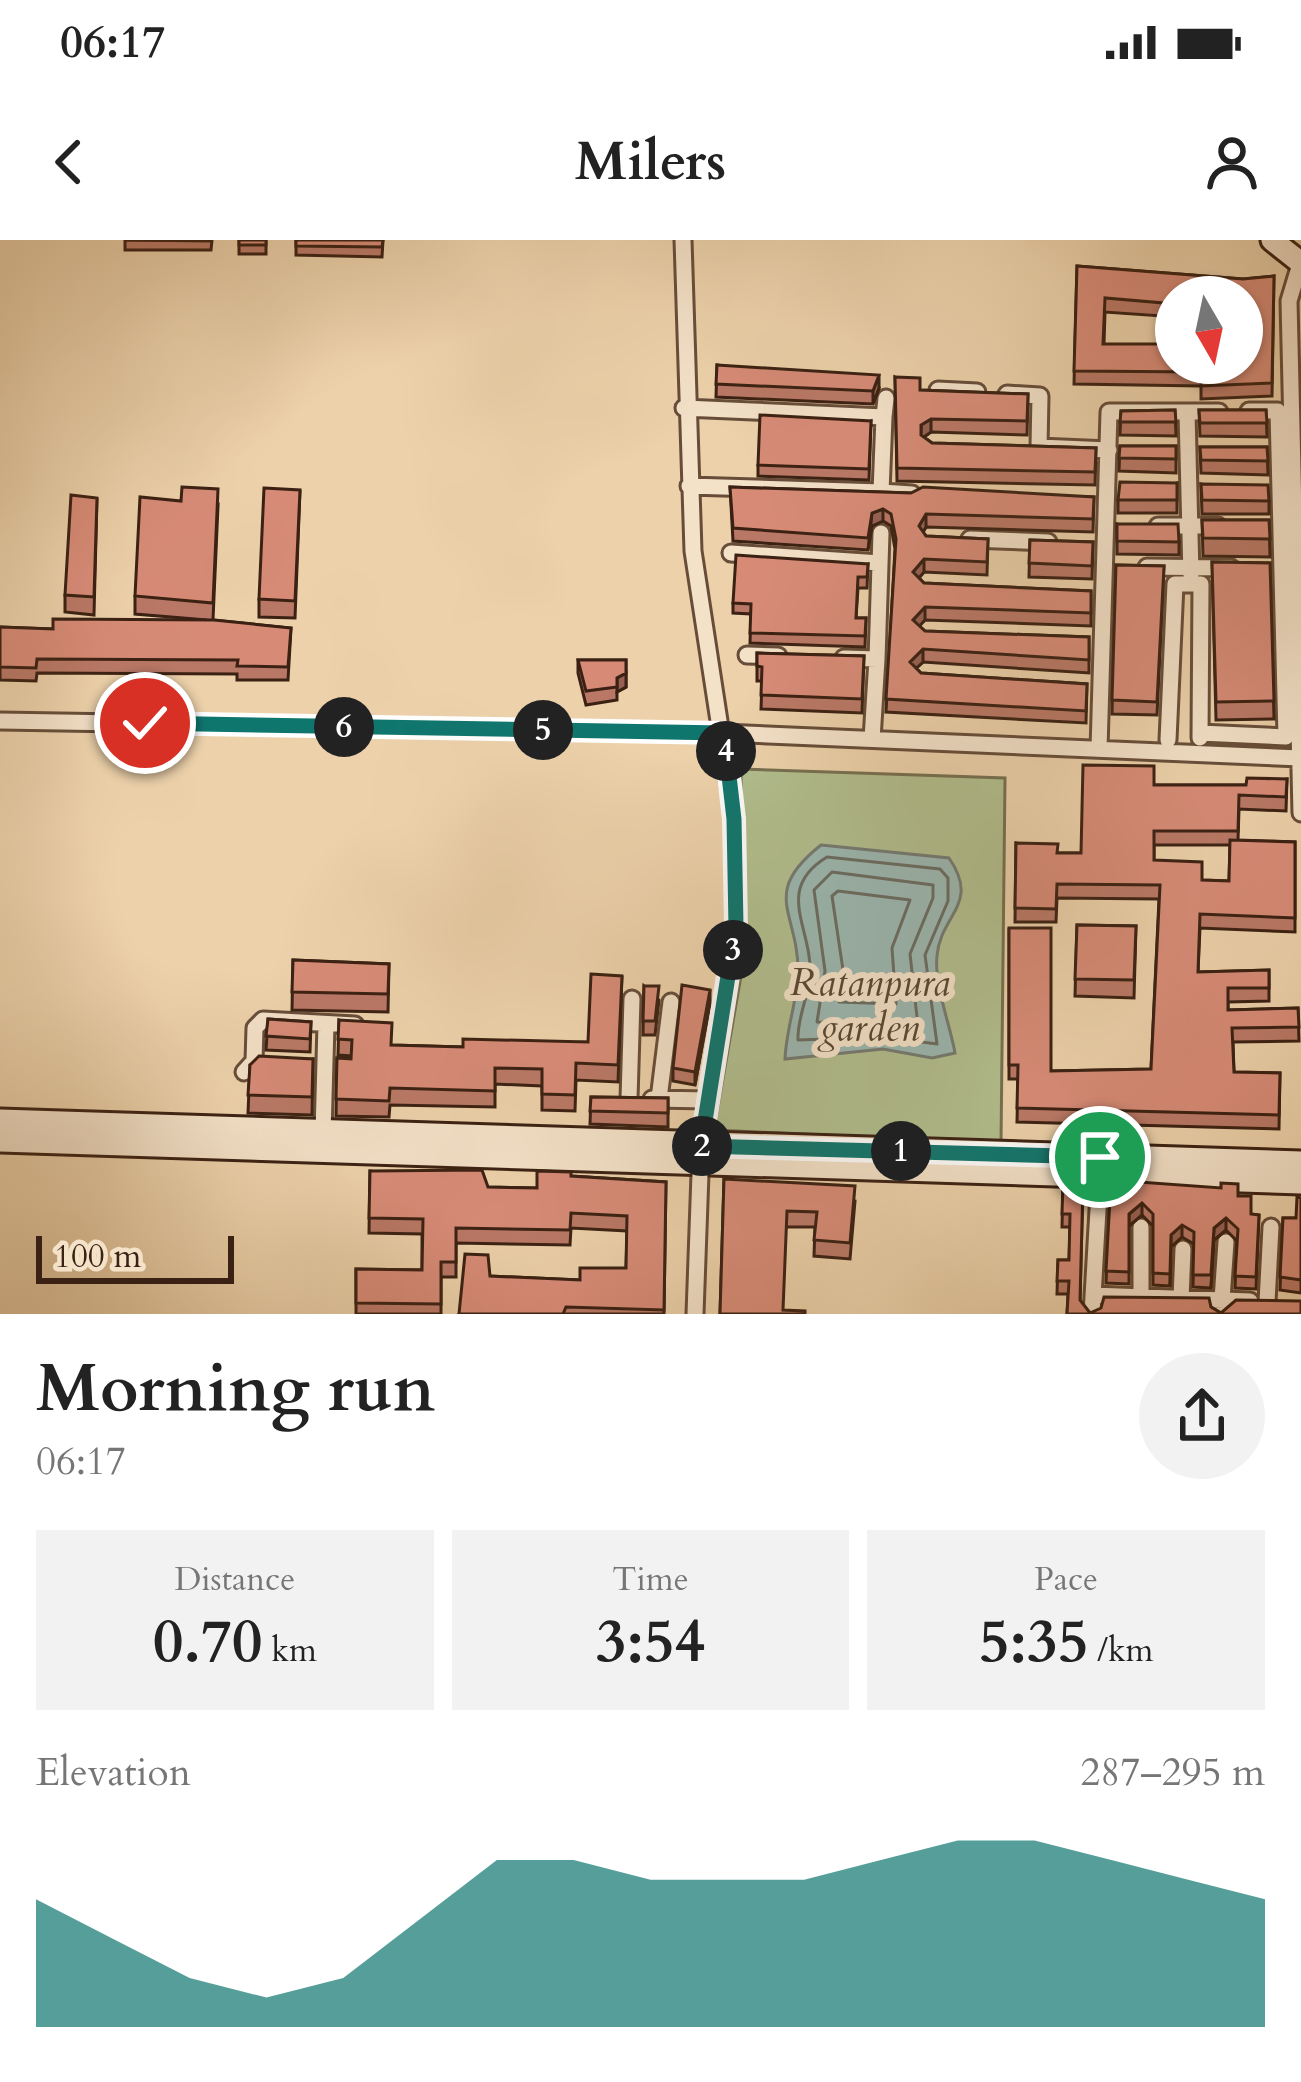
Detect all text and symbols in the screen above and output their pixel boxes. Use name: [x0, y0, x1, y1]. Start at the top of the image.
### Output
text: 06:17: [60, 12, 165, 73]
text: Milers: [575, 126, 726, 199]
icon: back: [36, 129, 102, 195]
icon: person: [1199, 129, 1265, 195]
north arrow: [1155, 276, 1263, 384]
map controls: [1155, 276, 1263, 384]
pin: [94, 672, 196, 774]
icon: check: [112, 690, 178, 756]
pin: 6: [314, 697, 374, 757]
pin: 5: [513, 700, 573, 760]
text: 6: [336, 704, 352, 749]
text: 5: [535, 707, 551, 752]
pin: 4: [696, 721, 756, 781]
text: 4: [718, 728, 734, 773]
pin: 3: [703, 920, 763, 980]
text: 3: [725, 927, 741, 972]
park label: Ratanpura garden: [790, 956, 950, 1054]
pin: [1049, 1106, 1151, 1208]
pin: 2: [672, 1116, 732, 1176]
pin: 1: [871, 1121, 931, 1181]
text: 2: [694, 1123, 710, 1168]
icon: arrive: [1067, 1124, 1133, 1190]
text: 1: [893, 1128, 909, 1173]
scale bar: [36, 1230, 234, 1283]
text: 100 m: [54, 1234, 141, 1279]
text: Morning run: [36, 1345, 435, 1434]
button: share: [1139, 1353, 1265, 1479]
text: 06:17: [36, 1435, 126, 1488]
text: Distance: [175, 1557, 295, 1602]
text: Time: [612, 1557, 689, 1602]
text: Pace: [1034, 1557, 1098, 1602]
text: 0.70: [153, 1602, 262, 1683]
text: 3:54: [596, 1602, 705, 1683]
text: 5:35: [979, 1602, 1088, 1683]
text: km: [262, 1628, 317, 1673]
text: /km: [1088, 1628, 1154, 1673]
text: Elevation: [36, 1746, 191, 1799]
text: 287–295 m: [1080, 1746, 1265, 1799]

